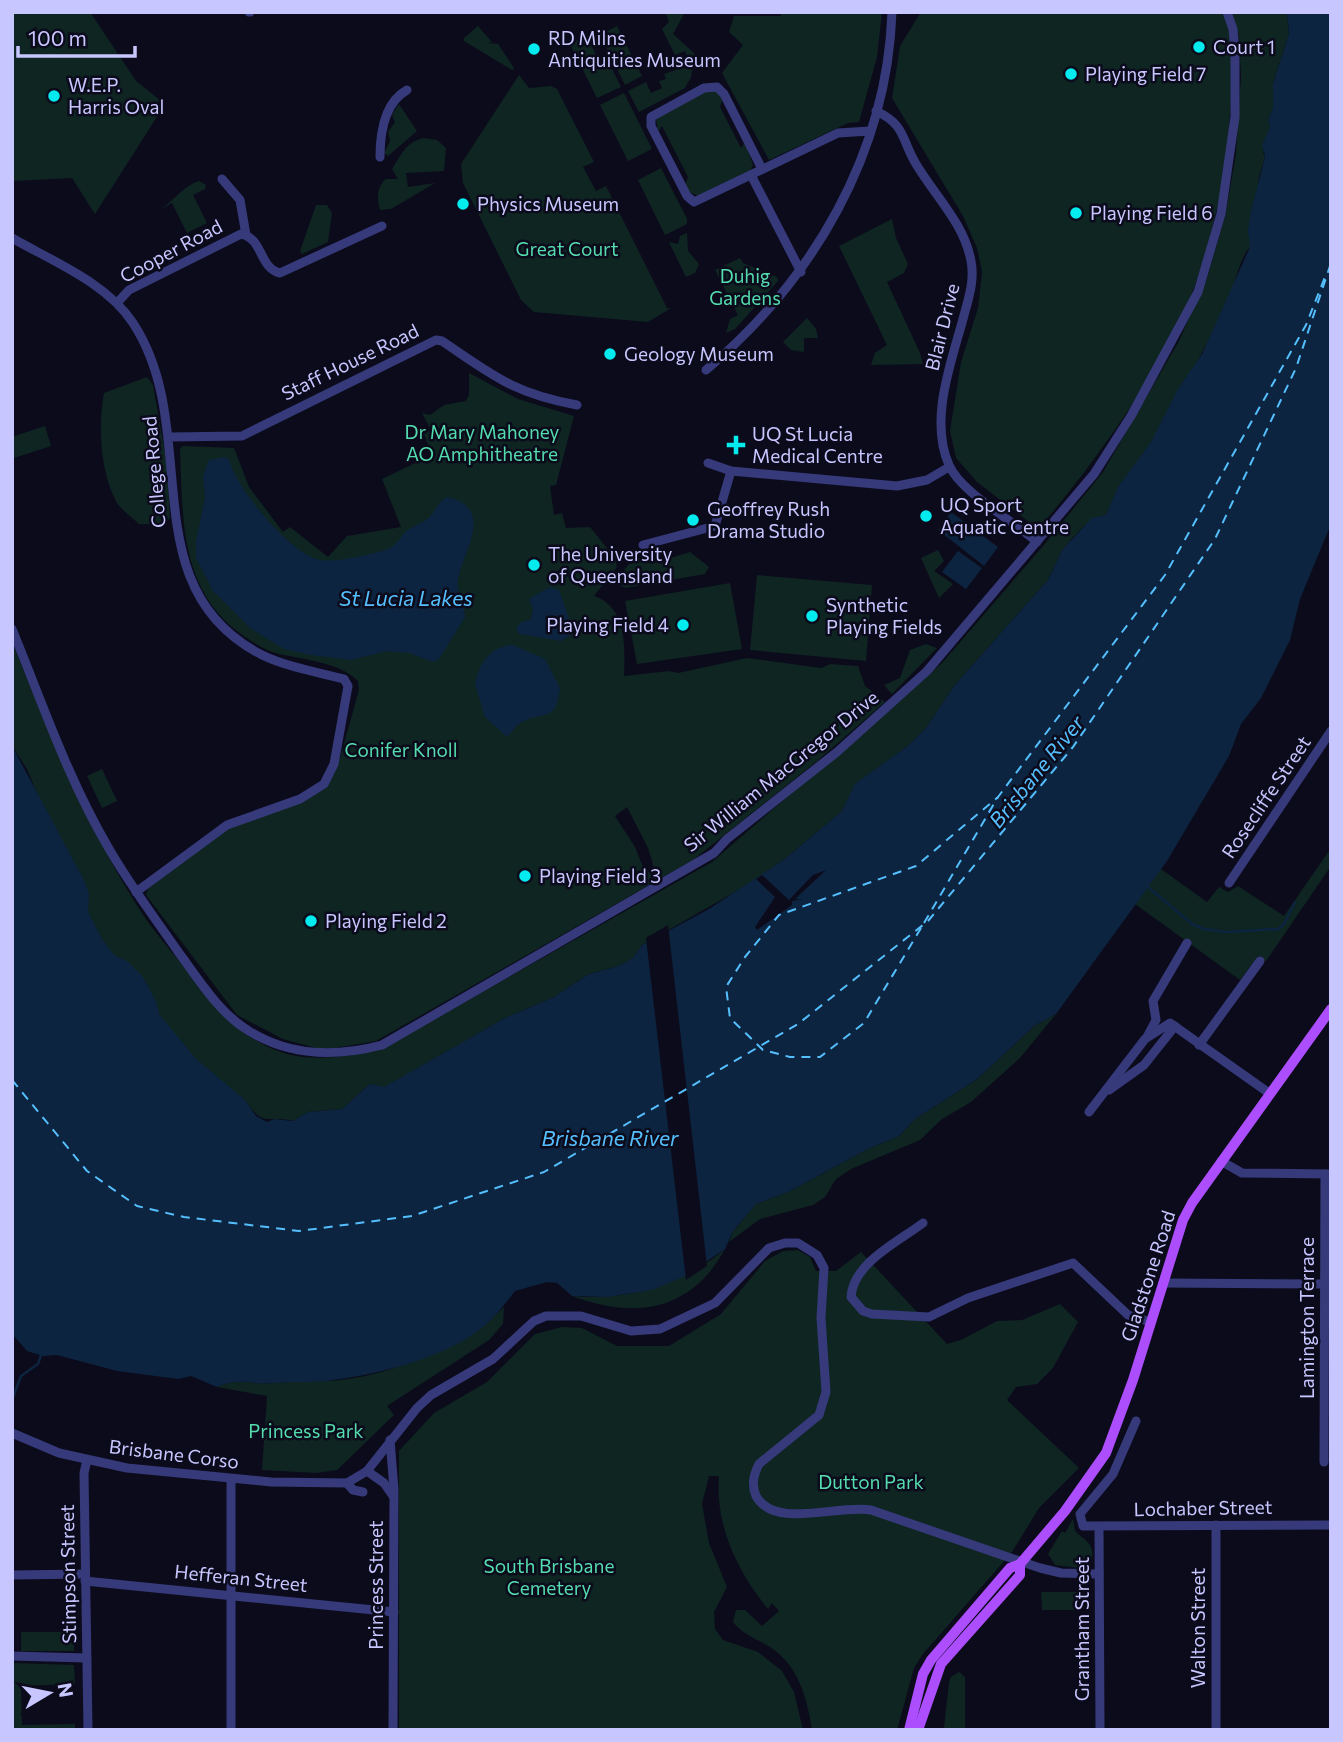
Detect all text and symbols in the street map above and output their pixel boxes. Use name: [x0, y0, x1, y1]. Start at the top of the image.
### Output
scale bar: [18, 14, 135, 58]
text: 100 m: [28, 25, 87, 50]
place label: RD Milns Antiquities Museum: [548, 26, 721, 71]
place label: Court 1: [1213, 35, 1275, 58]
marker: Court 1: [1191, 39, 1207, 55]
marker: RD Milns Antiquities Museum: [526, 41, 542, 57]
place label: Playing Field 7: [1085, 62, 1206, 85]
marker: Playing Field 7: [1063, 66, 1079, 82]
place label: W.E.P. Harris Oval: [68, 73, 164, 118]
marker: W.E.P. Harris Oval: [46, 88, 62, 104]
place label: Physics Museum: [477, 192, 619, 215]
marker: Physics Museum: [455, 196, 471, 212]
place label: Playing Field 6: [1090, 201, 1213, 224]
marker: Playing Field 6: [1068, 205, 1084, 221]
street label: Cooper Road: [116, 214, 226, 287]
park label: Great Court: [516, 237, 619, 260]
park label: Duhig Gardens: [709, 264, 781, 309]
street label: Blair Drive: [920, 281, 963, 373]
street label: Staff House Road: [277, 318, 422, 405]
place label: Geology Museum: [624, 342, 774, 365]
marker: Geology Museum: [602, 346, 618, 362]
street label: College Road: [137, 415, 170, 529]
park label: Dr Mary Mahoney AO Amphitheatre: [405, 420, 560, 465]
place label: UQ St Lucia Medical Centre: [752, 422, 883, 467]
marker: UQ St Lucia Medical Centre: [726, 435, 746, 455]
place label: UQ Sport Aquatic Centre: [940, 493, 1069, 538]
place label: Geoffrey Rush Drama Studio: [707, 497, 830, 542]
marker: UQ Sport Aquatic Centre: [918, 508, 934, 524]
marker: Geoffrey Rush Drama Studio: [685, 512, 701, 528]
place label: The University of Queensland: [548, 542, 673, 587]
marker: The University of Queensland: [526, 557, 542, 573]
water label: St Lucia Lakes: [339, 585, 473, 610]
place label: Synthetic Playing Fields: [826, 593, 942, 638]
marker: Synthetic Playing Fields: [804, 608, 820, 624]
place label: Playing Field 4: [546, 613, 669, 636]
marker: Playing Field 4: [675, 617, 691, 633]
street label: Sir William MacGregor Drive: [679, 685, 882, 856]
water label: Brisbane River: [983, 710, 1089, 832]
street label: Rosecliffe Street: [1216, 731, 1315, 862]
park label: Conifer Knoll: [344, 738, 458, 761]
place label: Playing Field 3: [539, 864, 661, 887]
marker: Playing Field 3: [517, 868, 533, 884]
place label: Playing Field 2: [325, 909, 447, 932]
marker: Playing Field 2: [303, 913, 319, 929]
water label: Brisbane River: [542, 1125, 679, 1150]
street label: Gladstone Road: [1116, 1208, 1180, 1344]
street label: Lamington Terrace: [1295, 1237, 1318, 1399]
park label: Princess Park: [248, 1419, 364, 1442]
street label: Brisbane Corso: [108, 1434, 240, 1473]
park label: Dutton Park: [818, 1470, 924, 1493]
street label: Lochaber Street: [1133, 1495, 1273, 1520]
street label: Stimpson Street: [55, 1504, 80, 1644]
street label: Princess Street: [364, 1520, 387, 1650]
park label: South Brisbane Cemetery: [484, 1554, 614, 1599]
street label: Grantham Street: [1070, 1556, 1093, 1701]
street label: Hefferan Street: [173, 1559, 309, 1596]
street label: Walton Street: [1186, 1568, 1209, 1688]
north arrow: [14, 1658, 84, 1728]
text: N: [54, 1681, 79, 1699]

